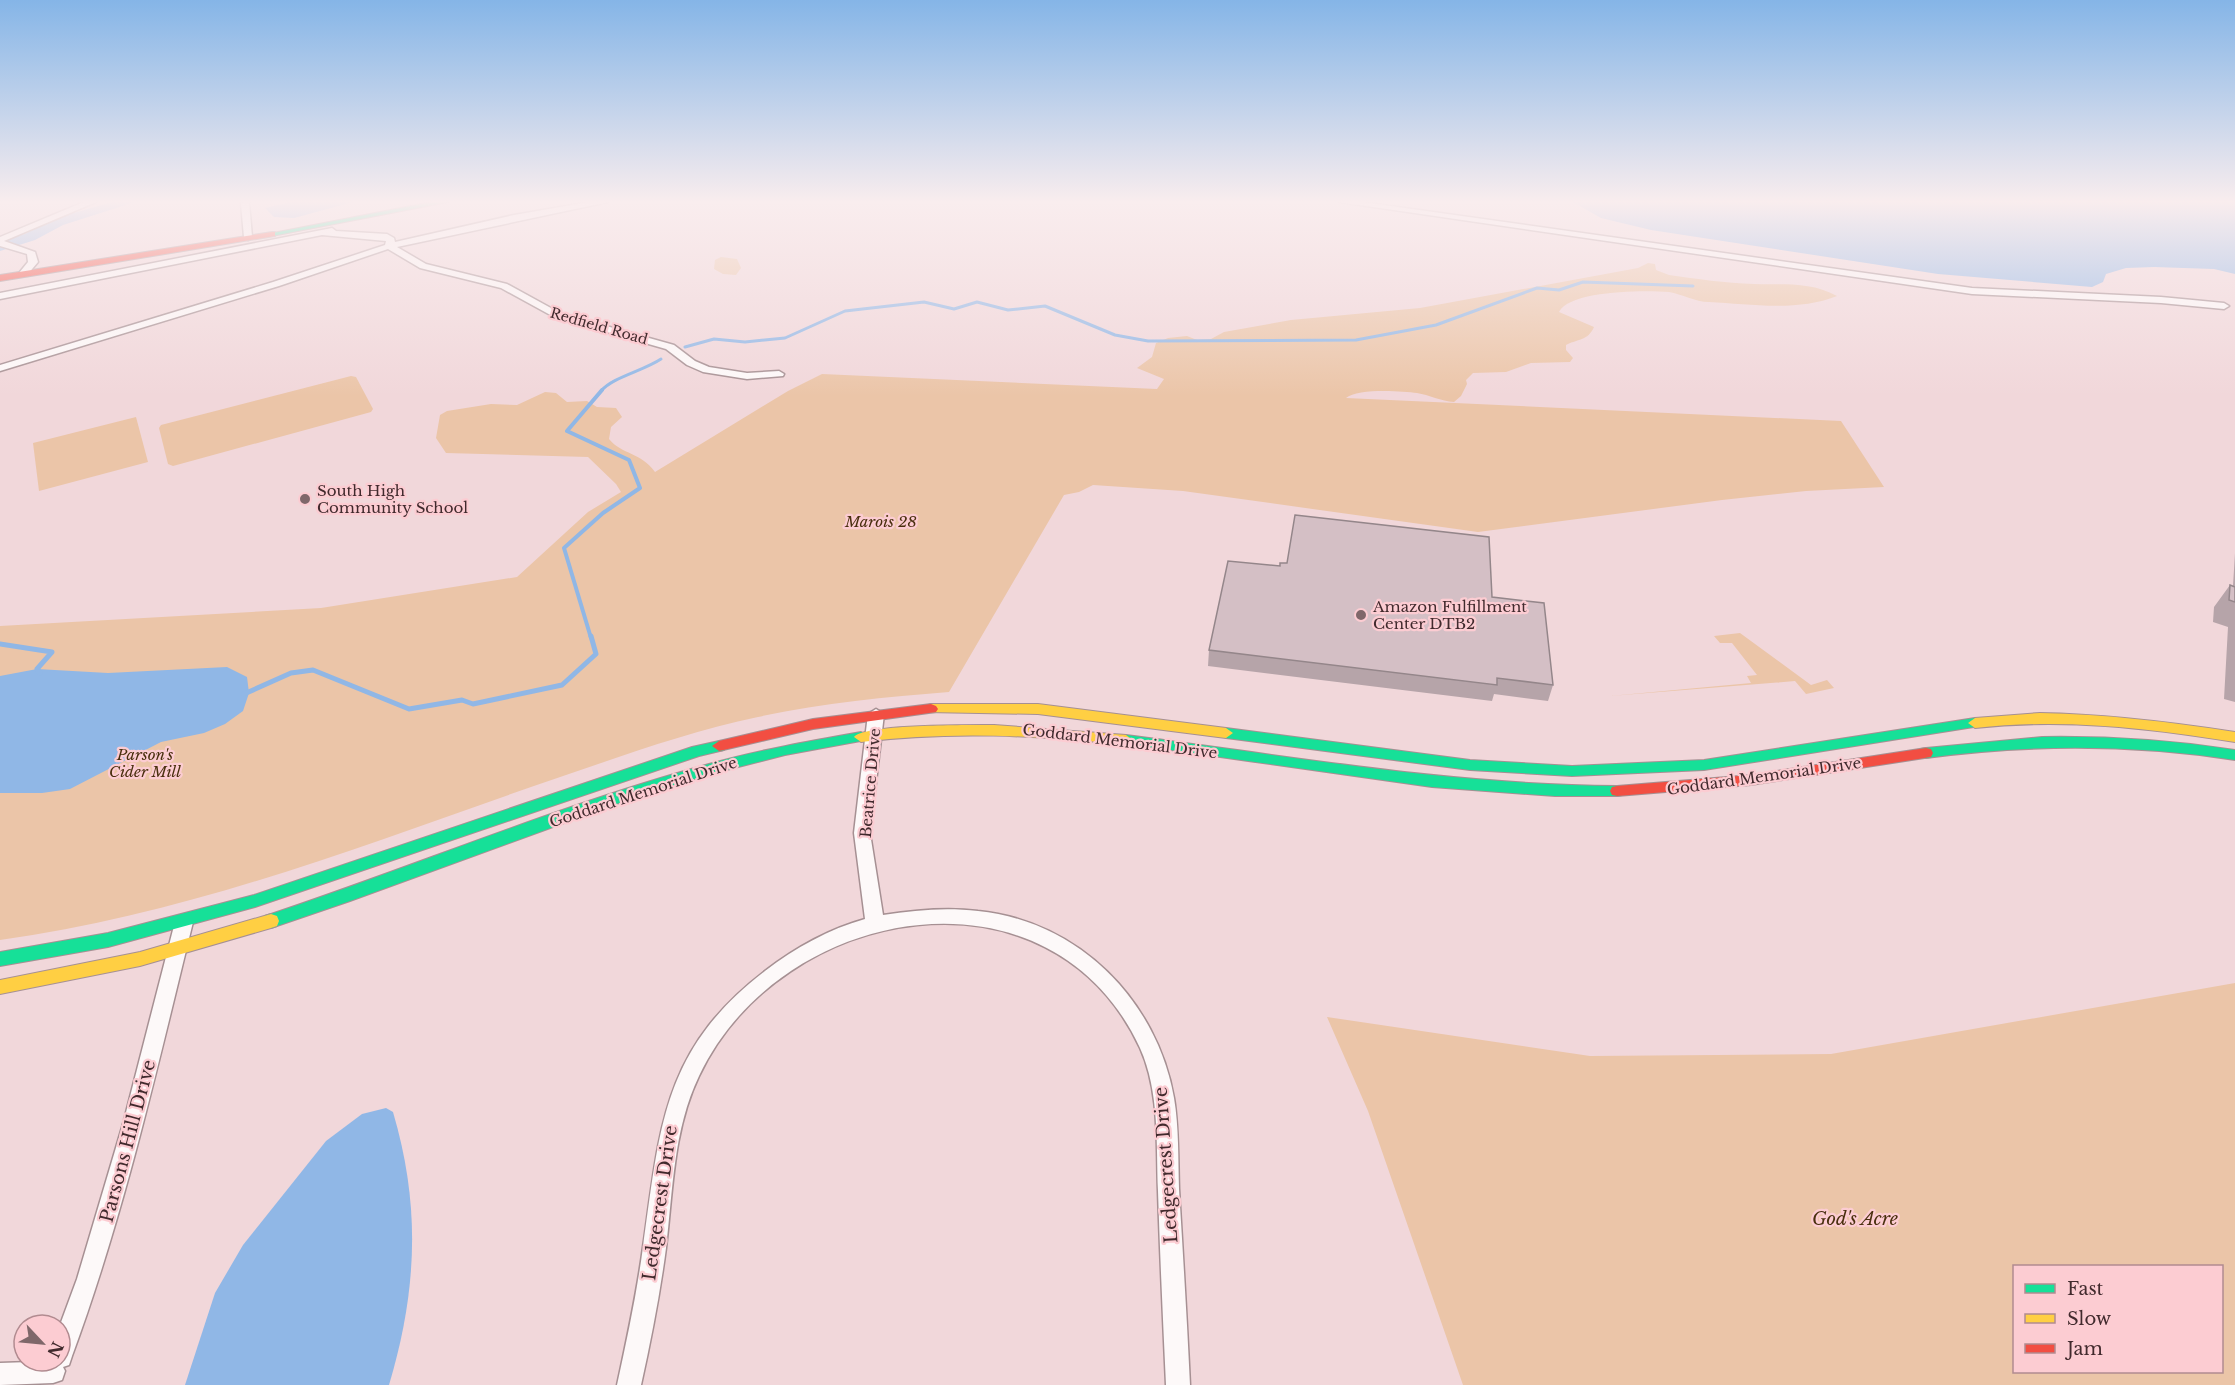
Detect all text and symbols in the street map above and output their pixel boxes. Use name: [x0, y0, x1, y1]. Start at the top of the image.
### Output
street label: Redfield Road: [548, 303, 650, 349]
place label: South High Community School: [317, 481, 468, 517]
marker: South High Community School: [298, 492, 312, 506]
park label: Marois 28: [844, 512, 917, 531]
place label: Amazon Fulfillment Center DTB2: [1372, 597, 1527, 633]
marker: Amazon Fulfillment Center DTB2: [1354, 608, 1368, 622]
street label: Goddard Memorial Drive: [1022, 720, 1218, 762]
street label: Beatrice Drive: [856, 727, 884, 839]
park label: Parson's Cider Mill: [109, 745, 181, 781]
street label: Goddard Memorial Drive: [547, 753, 739, 831]
street label: Goddard Memorial Drive: [1666, 753, 1862, 799]
street label: Parsons Hill Drive: [96, 1057, 160, 1225]
street label: Ledgecrest Drive: [1150, 1086, 1182, 1244]
street label: Ledgecrest Drive: [638, 1124, 682, 1282]
park label: God's Acre: [1812, 1208, 1898, 1230]
legend: [2013, 1265, 2223, 1373]
text: Fast: [2067, 1278, 2104, 1300]
text: Slow: [2067, 1308, 2112, 1330]
north arrow: [12, 1313, 72, 1373]
text: N: [43, 1338, 68, 1361]
text: Jam: [2065, 1338, 2103, 1360]

